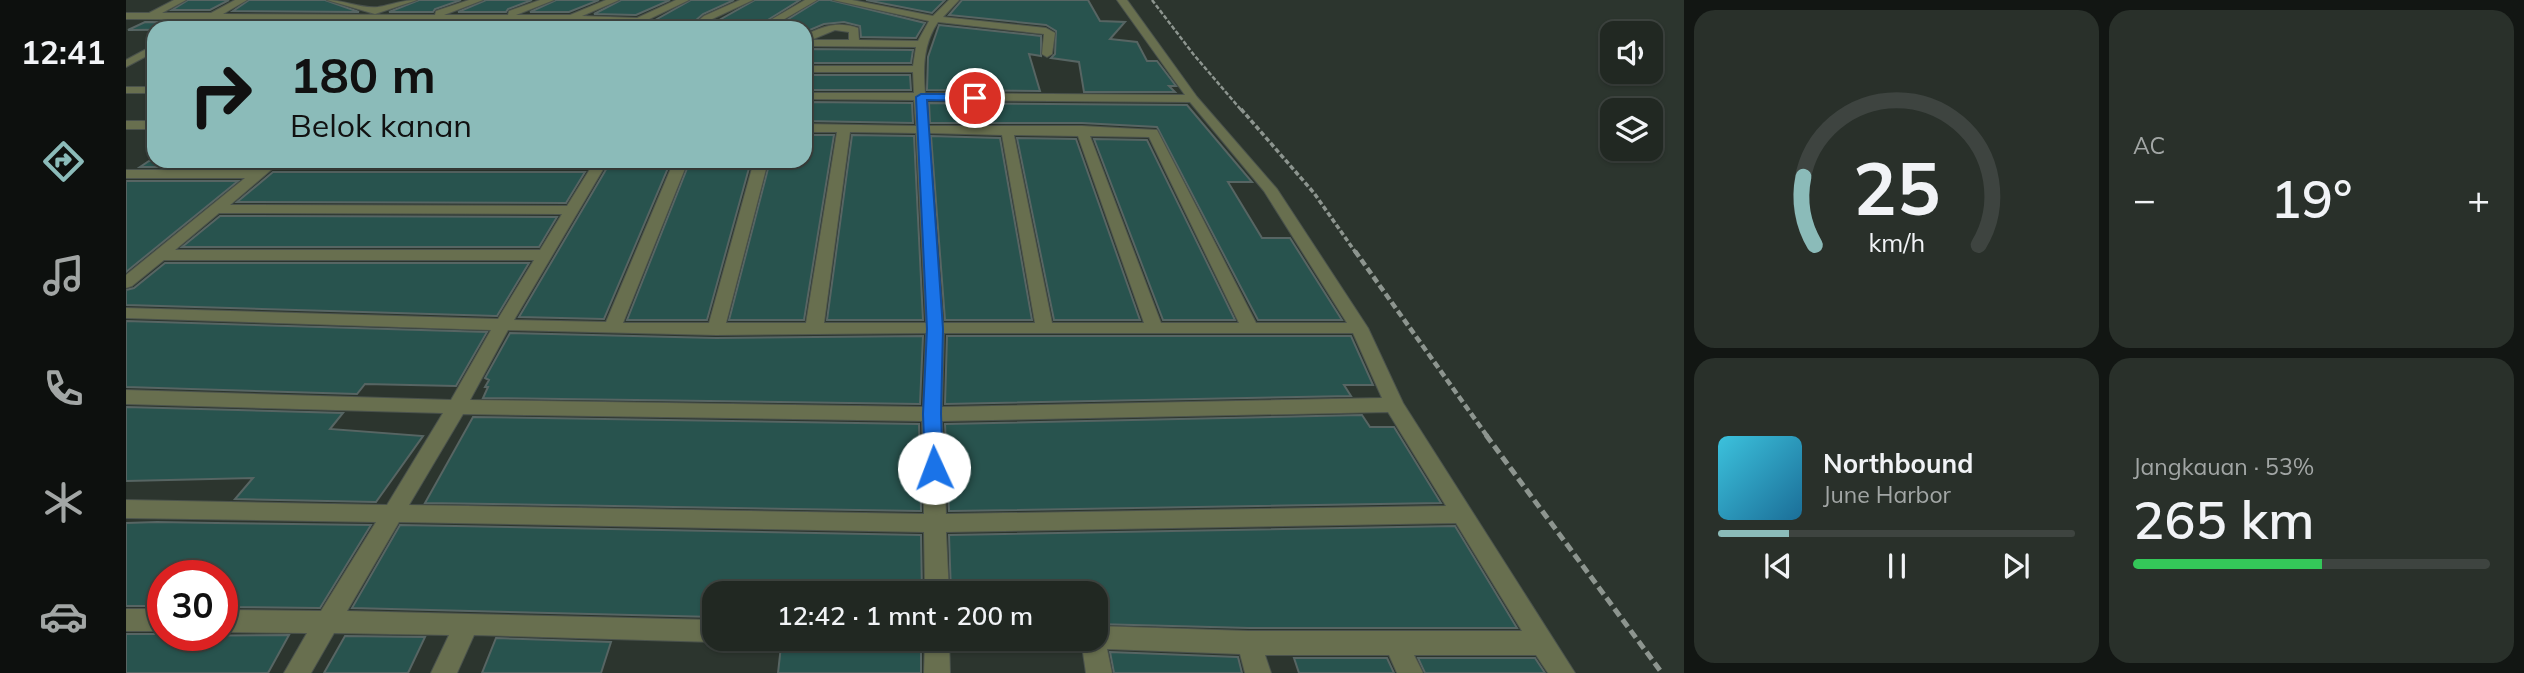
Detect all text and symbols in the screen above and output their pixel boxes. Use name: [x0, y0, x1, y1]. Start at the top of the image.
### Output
map controls: [1600, 21, 1663, 161]
button: sound: [1600, 21, 1663, 84]
text: 12:41: [21, 32, 105, 72]
text: 180 m: [290, 44, 436, 105]
icon: right: [175, 49, 266, 140]
pin: [945, 68, 1005, 128]
icon: arrive: [956, 79, 994, 117]
button: layers: [1600, 98, 1663, 161]
text: Belok kanan: [290, 105, 472, 145]
text: AC: [2133, 131, 2165, 160]
icon: directions: [39, 137, 88, 186]
text: 25: [1853, 142, 1940, 233]
text: 19°: [2271, 166, 2352, 231]
text: −: [2133, 175, 2156, 223]
text: +: [2467, 175, 2490, 223]
text: km/h: [1868, 227, 1925, 258]
icon: music: [39, 251, 88, 300]
icon: phone: [39, 364, 88, 413]
position arrow: [897, 431, 971, 505]
text: Northbound: [1823, 447, 1973, 480]
text: Jangkauan · 53%: [2133, 452, 2314, 481]
icon: climate: [39, 478, 88, 527]
text: June Harbor: [1823, 480, 1951, 509]
text: 265 km: [2133, 487, 2314, 552]
icon: previous: [1759, 547, 1797, 585]
icon: pause: [1878, 547, 1916, 585]
icon: next: [1997, 547, 2035, 585]
speed limit sign: 30: [147, 560, 238, 651]
icon: car: [39, 592, 88, 641]
text: 12:42 · 1 mnt · 200 m: [777, 599, 1033, 632]

